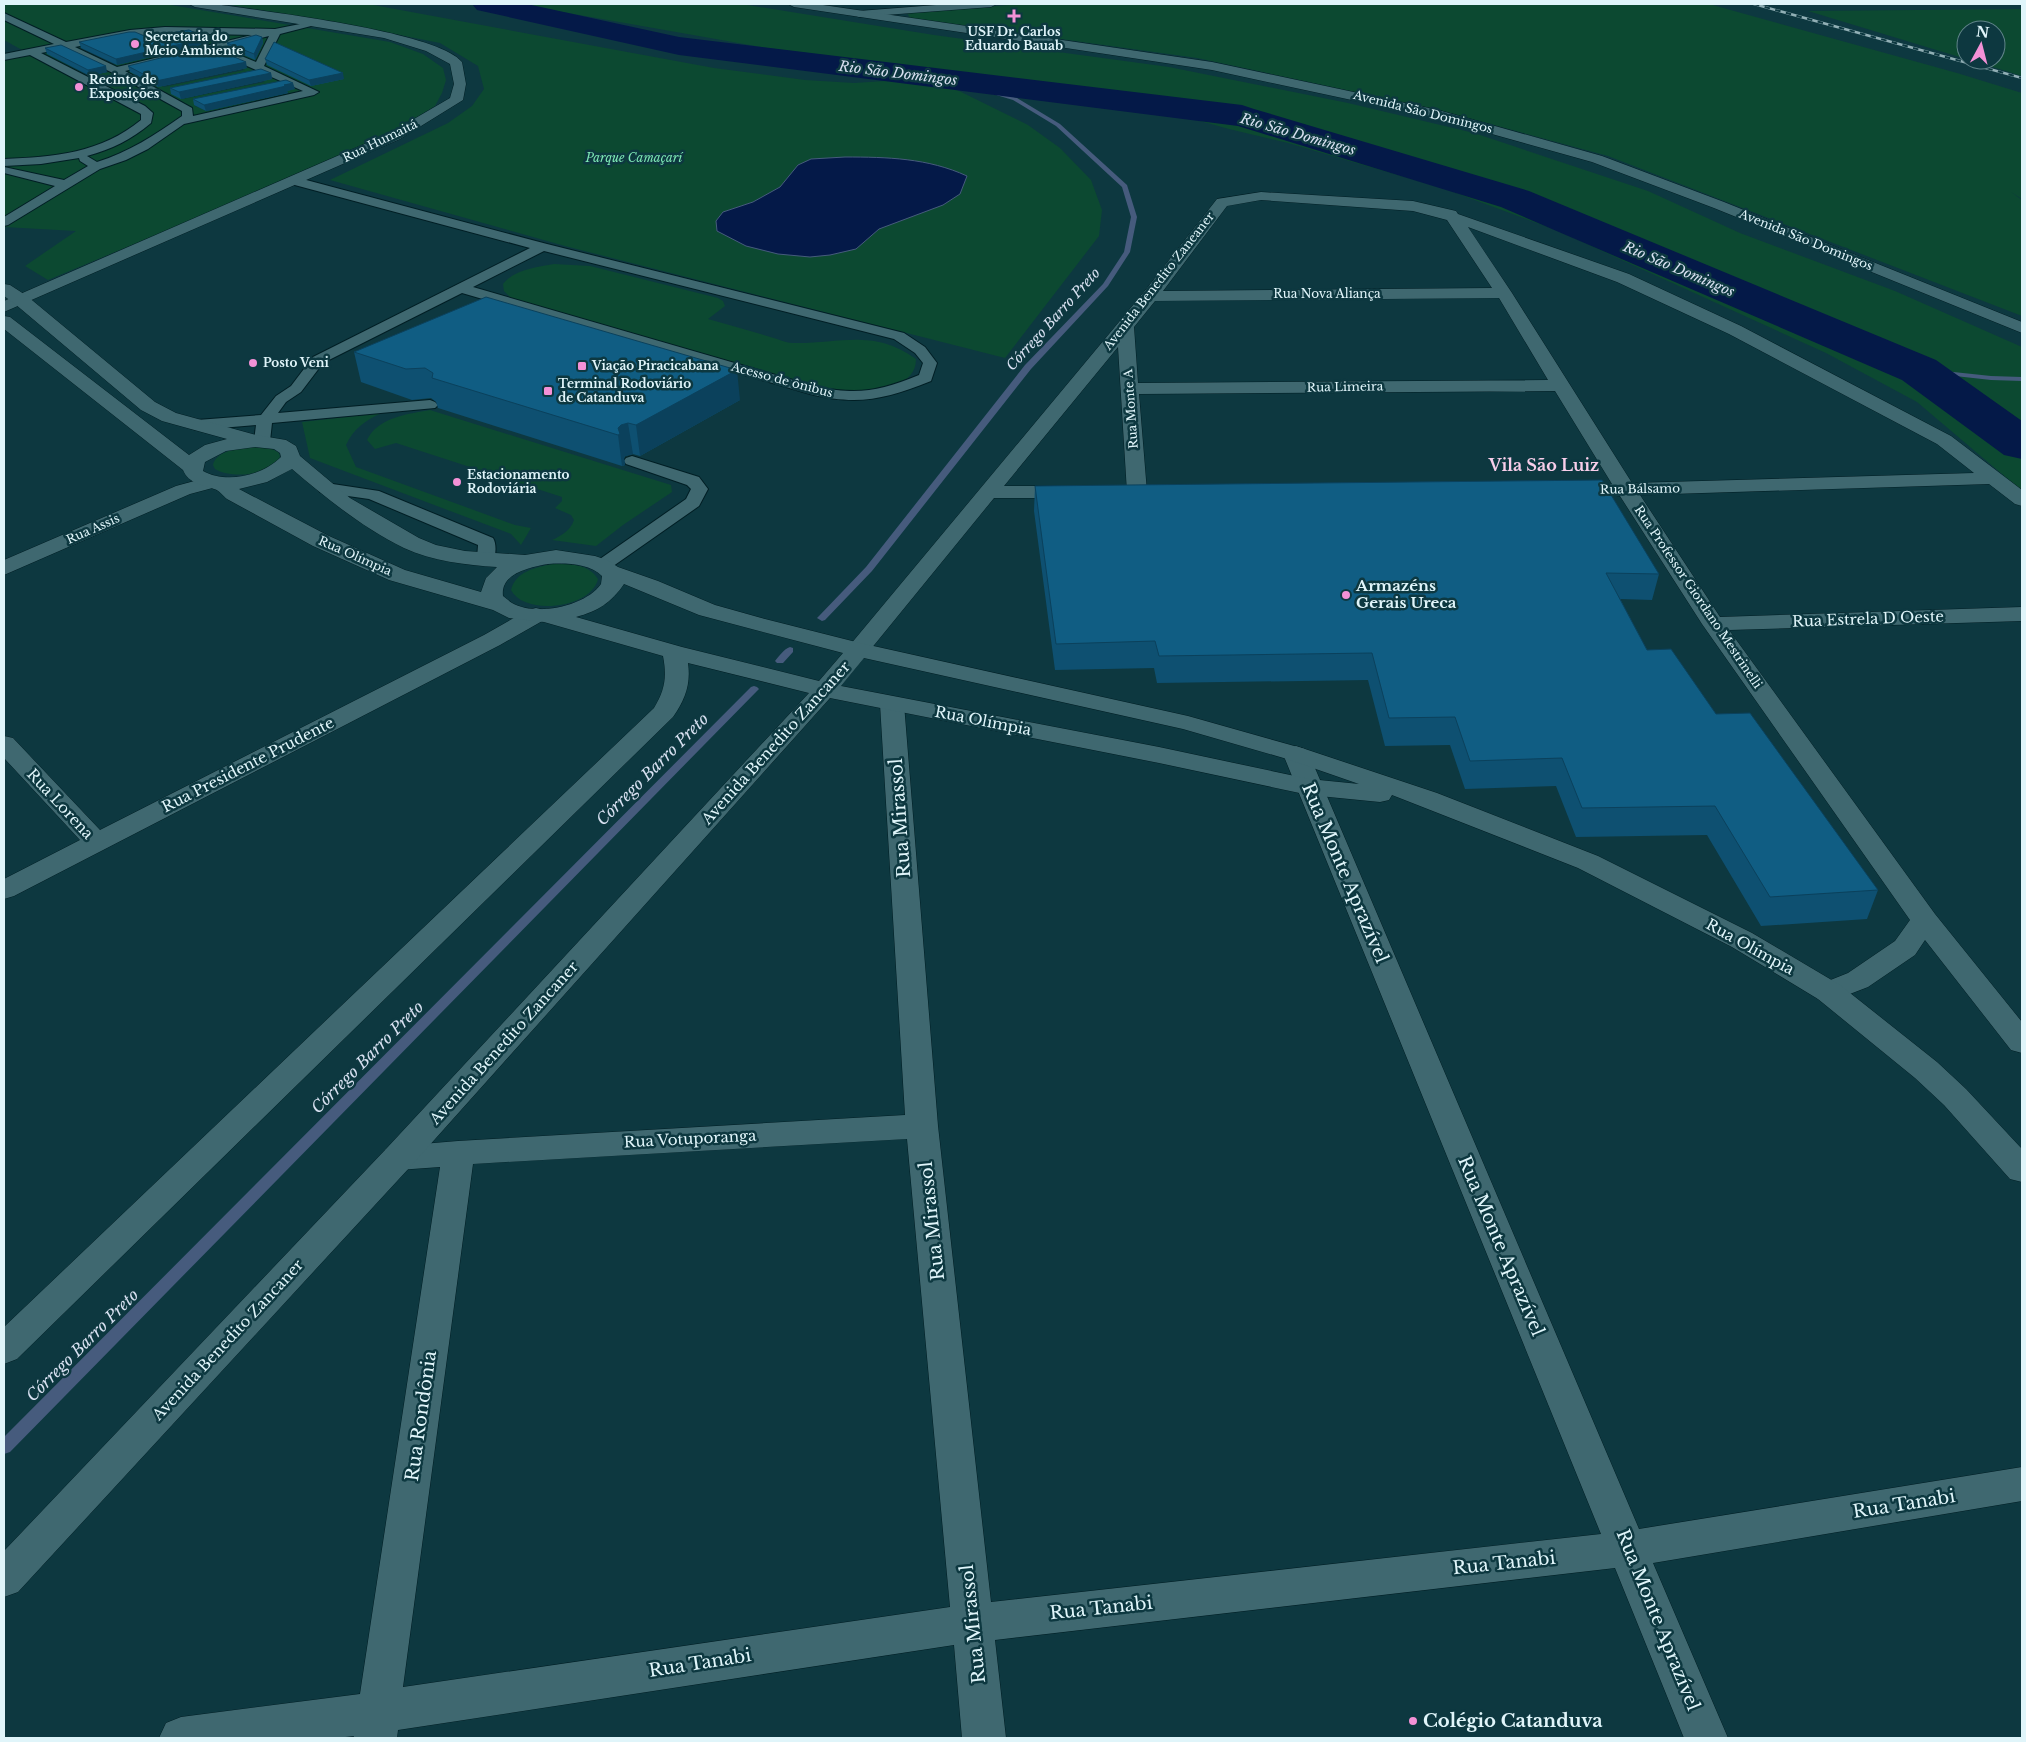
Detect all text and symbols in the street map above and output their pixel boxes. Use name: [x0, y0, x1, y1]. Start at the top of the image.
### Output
marker: USF Dr. Carlos Eduardo Bauab: [1007, 9, 1021, 23]
north arrow: [1956, 20, 2006, 70]
text: N: [1975, 22, 1990, 42]
place label: USF Dr. Carlos Eduardo Bauab: [965, 24, 1063, 53]
place label: Secretaria do Meio Ambiente: [145, 29, 243, 58]
marker: Secretaria do Meio Ambiente: [129, 38, 141, 50]
water label: Rio São Domingos: [837, 57, 958, 89]
place label: Recinto de Exposições: [89, 72, 160, 101]
marker: Recinto de Exposições: [73, 81, 85, 93]
street label: Avenida São Domingos: [1351, 87, 1494, 136]
water label: Rio São Domingos: [1237, 109, 1358, 159]
street label: Rua Humaitá: [340, 116, 420, 165]
park label: Parque Camaçarí: [585, 150, 683, 165]
street label: Avenida São Domingos: [1736, 205, 1875, 273]
street label: Avenida Benedito Zaneaner: [1100, 209, 1217, 353]
water label: Rio São Domingos: [1620, 237, 1737, 301]
water label: Córrego Barro Preto: [1002, 264, 1104, 374]
street label: Rua Nova Aliança: [1273, 286, 1381, 301]
place label: Posto Veni: [263, 355, 329, 370]
marker: Posto Veni: [247, 357, 259, 369]
place label: Viação Piracicabana: [591, 358, 719, 373]
street label: Acesso de ônibus: [729, 358, 835, 400]
marker: Viação Piracicabana: [576, 360, 588, 372]
street label: Rua Monte A: [1120, 368, 1141, 449]
place label: Terminal Rodoviário de Catanduva: [558, 376, 691, 405]
street label: Rua Limeira: [1307, 378, 1384, 395]
marker: Terminal Rodoviário de Catanduva: [542, 385, 554, 397]
district label: Vila São Luiz: [1488, 455, 1599, 475]
place label: Estacionamento Rodoviária: [467, 467, 569, 496]
marker: Estacionamento Rodoviária: [451, 476, 463, 488]
street label: Rua Bálsamo: [1600, 480, 1680, 497]
street label: Rua Professor Giordano Mestrinelli: [1631, 502, 1765, 691]
street label: Rua Assis: [64, 510, 122, 547]
street label: Rua Olímpia: [316, 533, 394, 578]
place label: Armazéns Gerais Ureca: [1355, 576, 1457, 612]
marker: Armazéns Gerais Ureca: [1340, 589, 1352, 601]
street label: Rua Estrela D Oeste: [1792, 606, 1944, 631]
street label: Avenida Benedito Zancaner: [697, 657, 854, 829]
street label: Rua Olímpia: [933, 702, 1034, 739]
water label: Córrego Barro Preto: [592, 709, 712, 829]
street label: Rua Presidente Prudente: [159, 713, 337, 816]
street label: Rua Mirassol: [885, 757, 915, 878]
street label: Rua Lorena: [23, 765, 98, 843]
street label: Rua Monte Aprazível: [1297, 780, 1393, 967]
street label: Rua Olímpia: [1703, 914, 1798, 979]
street label: Avenida Benedito Zancaner: [425, 957, 582, 1129]
water label: Córrego Barro Preto: [307, 997, 427, 1117]
street label: Rua Votuporanga: [623, 1126, 757, 1151]
street label: Rua Monte Aprazível: [1453, 1153, 1549, 1340]
street label: Rua Mirassol: [915, 1160, 949, 1282]
street label: Avenida Benedito Zancaner: [147, 1255, 308, 1425]
water label: Córrego Barro Preto: [22, 1285, 142, 1405]
street label: Rua Rondônia: [401, 1349, 441, 1483]
street label: Rua Tanabi: [1851, 1485, 1957, 1523]
street label: Rua Monte Aprazível: [1612, 1526, 1705, 1714]
street label: Rua Tanabi: [1451, 1547, 1557, 1579]
street label: Rua Mirassol: [956, 1563, 990, 1685]
street label: Rua Tanabi: [1048, 1592, 1154, 1624]
street label: Rua Tanabi: [647, 1644, 753, 1682]
place label: Colégio Catanduva: [1423, 1710, 1603, 1732]
marker: Colégio Catanduva: [1407, 1715, 1419, 1727]

